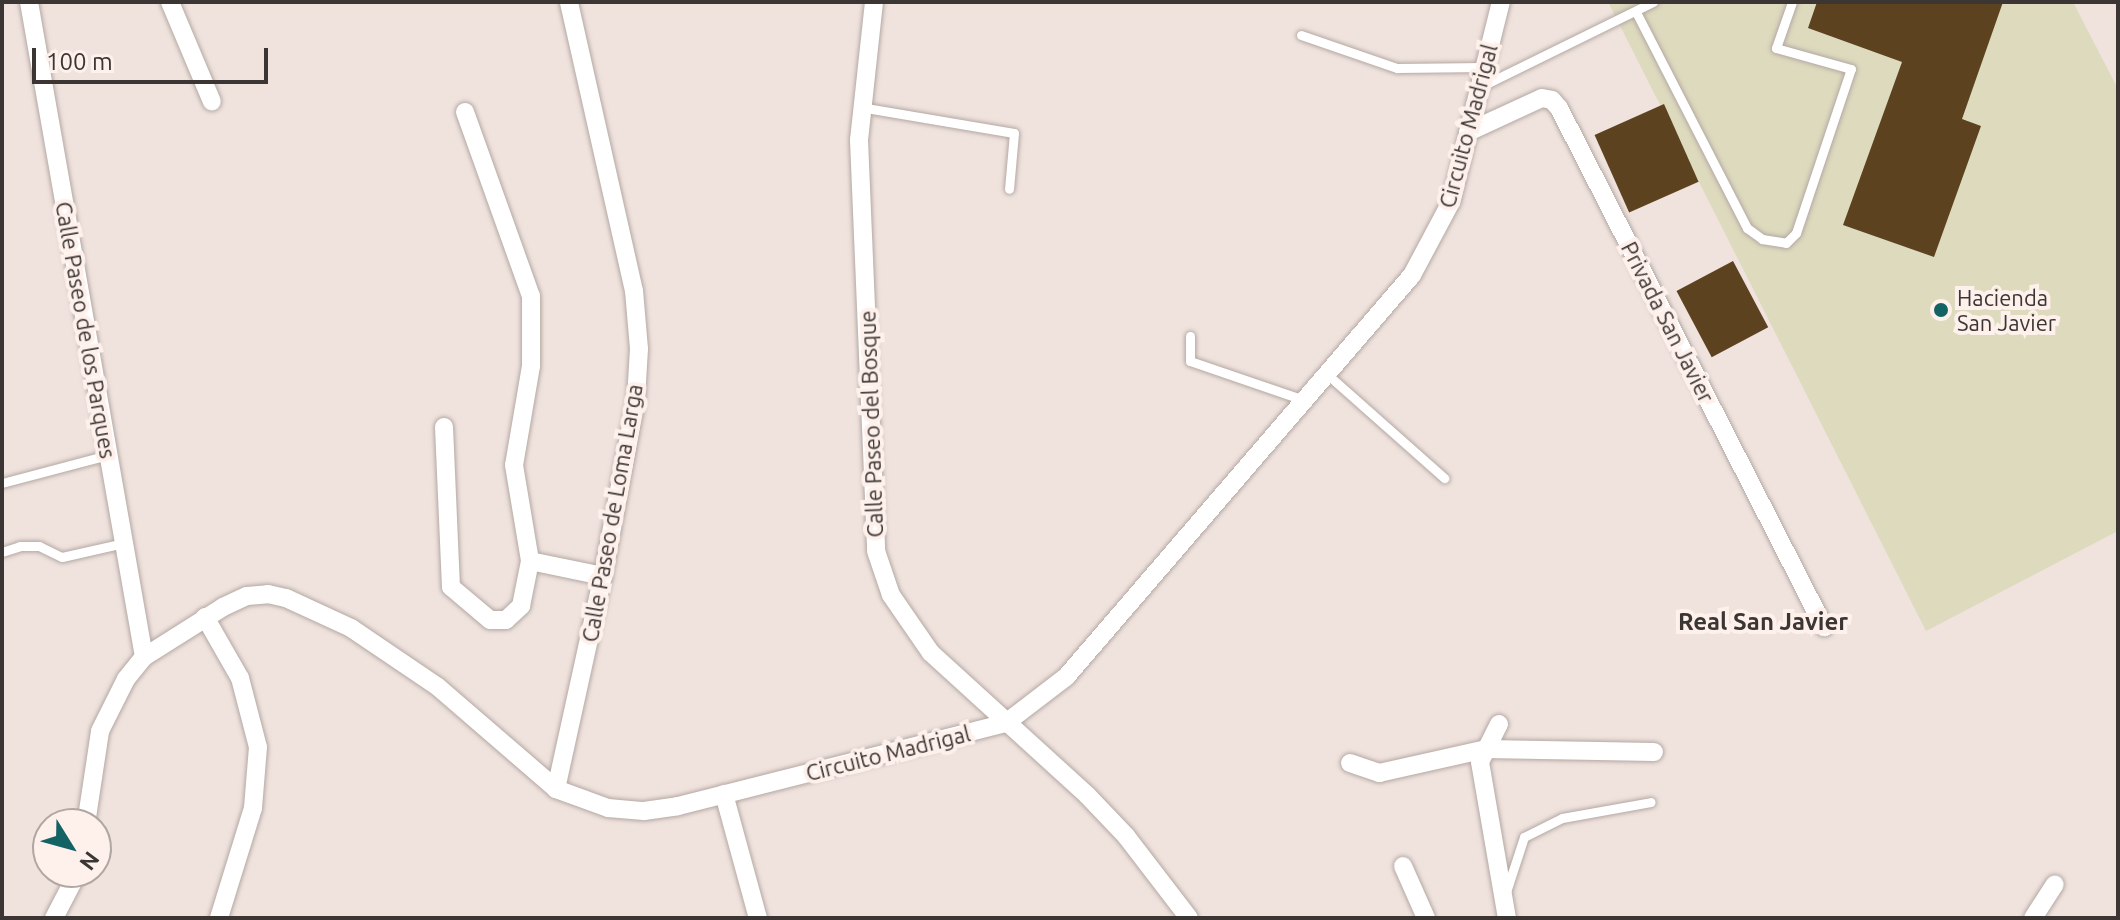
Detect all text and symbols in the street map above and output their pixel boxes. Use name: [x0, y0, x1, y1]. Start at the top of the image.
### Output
scale bar: [36, 32, 272, 82]
street label: Circuito Madrigal: [1433, 41, 1503, 211]
text: 100 m: [46, 48, 113, 75]
street label: Calle Paseo de los Parques: [50, 200, 122, 460]
street label: Privada San Javier: [1616, 237, 1720, 407]
place label: Hacienda San Javier: [1957, 284, 2056, 336]
marker: Hacienda San Javier: [1932, 301, 1950, 319]
street label: Calle Paseo del Bosque: [854, 310, 888, 538]
street label: Calle Paseo de Loma Larga: [576, 382, 648, 644]
district label: Real San Javier: [1678, 608, 1848, 636]
street label: Circuito Madrigal: [803, 720, 973, 786]
north arrow: [32, 808, 112, 888]
text: N: [75, 847, 105, 876]

